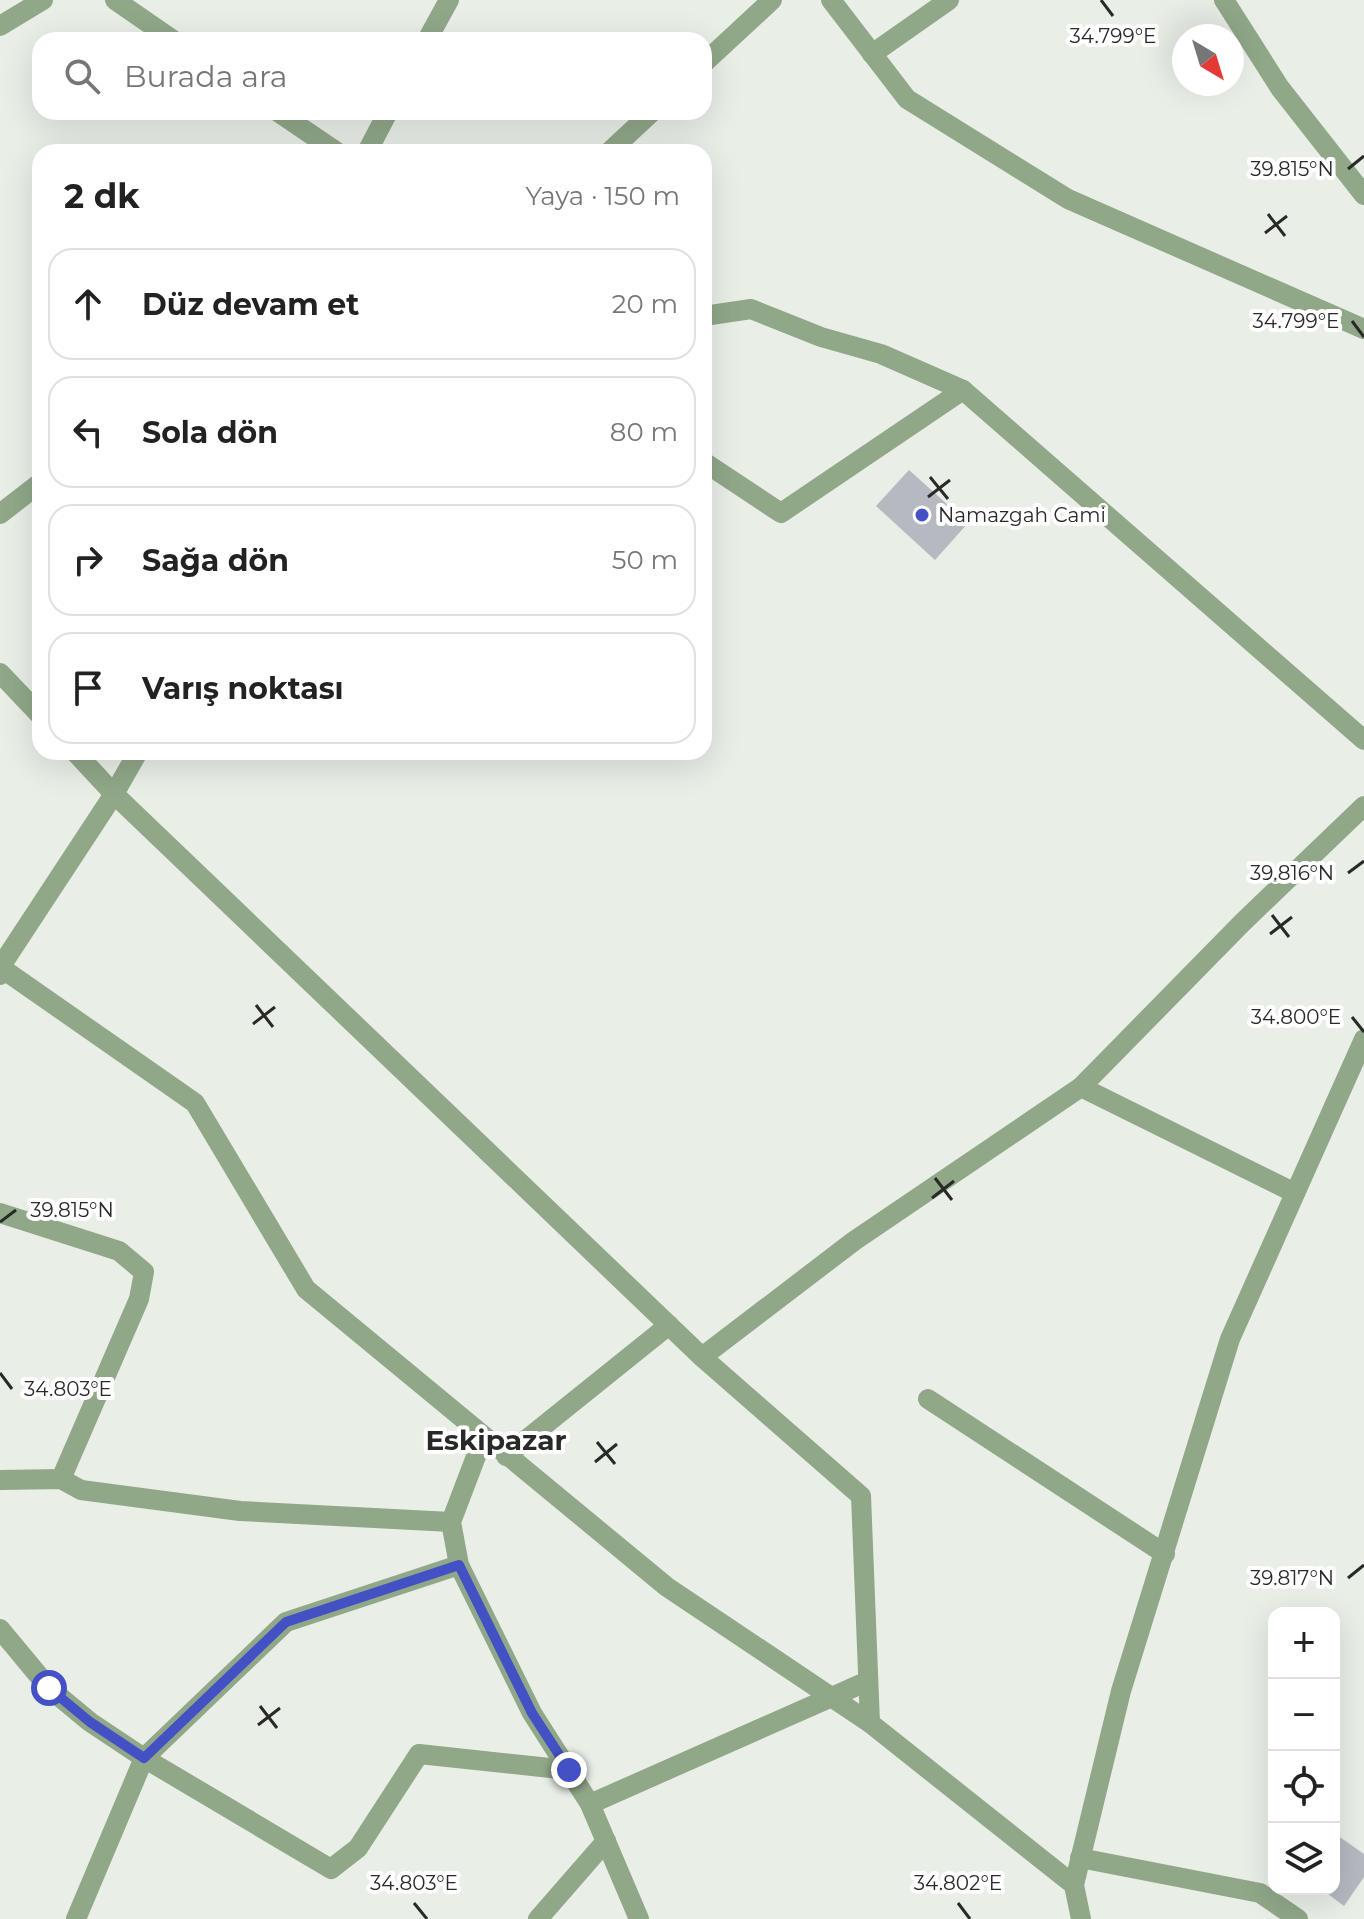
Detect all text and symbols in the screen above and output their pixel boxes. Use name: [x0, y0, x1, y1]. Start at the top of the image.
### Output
text: 34.799°E: [1070, 24, 1156, 48]
north arrow: [1172, 24, 1244, 96]
search box: [32, 32, 712, 120]
icon: search: [60, 54, 104, 98]
text: Burada ara: [124, 58, 287, 95]
text: 39.815°N: [1250, 157, 1334, 181]
text: 2 dk: [64, 175, 139, 217]
text: Yaya · 150 m: [526, 180, 680, 212]
icon: ahead: [66, 282, 110, 326]
text: Düz devam et: [142, 286, 359, 323]
text: 20 m: [612, 288, 678, 320]
text: 34.799°E: [1253, 309, 1339, 333]
icon: left: [66, 410, 110, 454]
text: Sola dön: [142, 414, 278, 451]
text: 80 m: [610, 416, 678, 448]
place label: Namazgah Cami: [938, 503, 1106, 527]
marker: Namazgah Cami: [913, 506, 931, 524]
icon: right: [66, 538, 110, 582]
text: Sağa dön: [142, 542, 289, 579]
text: 50 m: [612, 544, 678, 576]
icon: arrive: [66, 666, 110, 710]
text: Varış noktası: [142, 670, 344, 707]
text: 39.816°N: [1250, 861, 1334, 885]
text: 34.800°E: [1251, 1005, 1341, 1029]
text: 39.815°N: [30, 1198, 114, 1222]
text: 34.803°E: [24, 1377, 112, 1401]
district label: Eskipazar: [425, 1423, 567, 1457]
text: 39.817°N: [1250, 1566, 1334, 1590]
map controls: [1268, 1607, 1340, 1895]
button: +: [1268, 1607, 1340, 1679]
route start: [31, 1670, 67, 1706]
button: −: [1268, 1679, 1340, 1751]
button: locate: [1268, 1751, 1340, 1823]
route end: [551, 1752, 587, 1788]
button: layers: [1268, 1823, 1340, 1895]
text: 34.803°E: [370, 1871, 458, 1895]
text: 34.802°E: [914, 1871, 1002, 1895]

